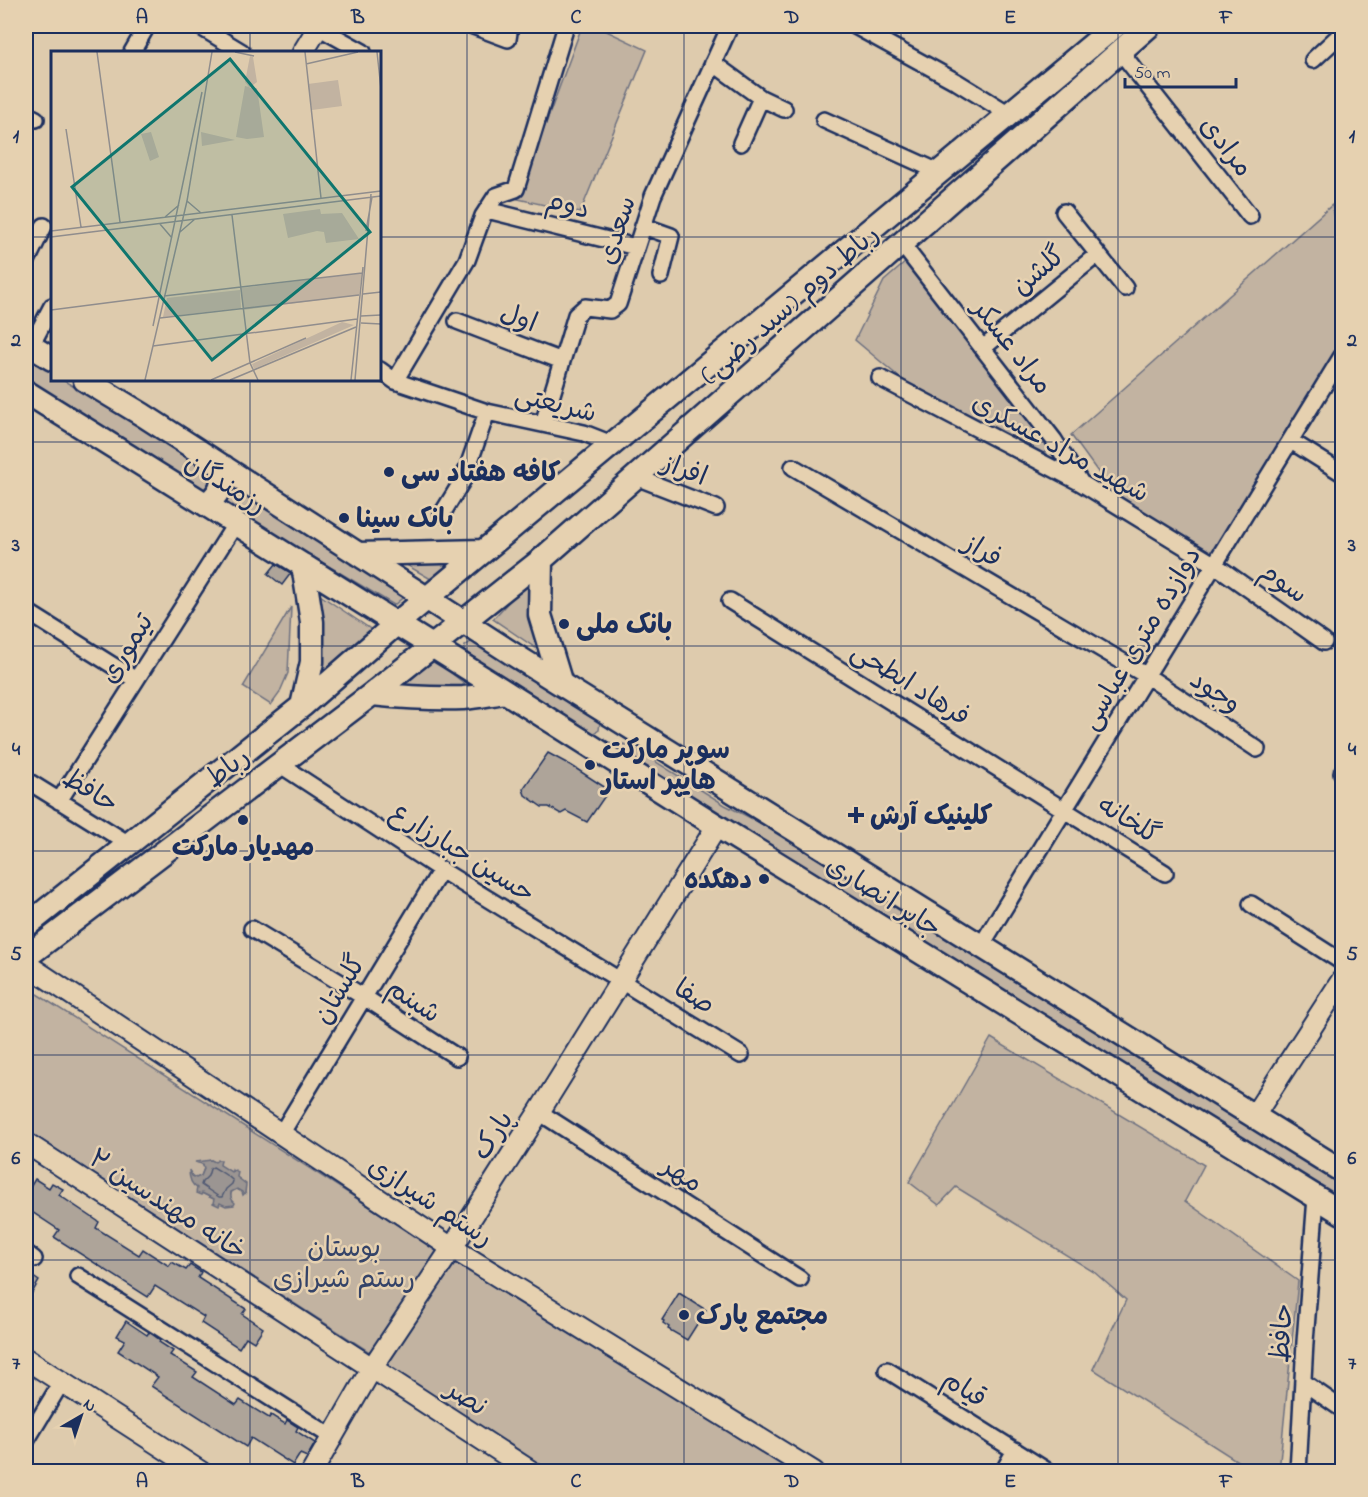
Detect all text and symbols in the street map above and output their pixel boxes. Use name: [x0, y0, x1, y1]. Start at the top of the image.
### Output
text: A: [136, 4, 148, 33]
text: B: [350, 4, 365, 33]
text: C: [571, 4, 582, 33]
text: D: [784, 4, 799, 33]
text: E: [1004, 4, 1016, 33]
text: F: [1219, 4, 1233, 33]
inset map: [51, 51, 381, 381]
scale bar: [1125, 51, 1236, 89]
text: 50 m: [1134, 61, 1171, 87]
street label: مرادی: [1189, 109, 1261, 186]
text: 1: [13, 123, 20, 152]
text: 1: [1349, 123, 1356, 152]
street label: دوم: [541, 182, 593, 231]
street label: سعدی: [589, 191, 648, 270]
street label: رباط دوم (سید رضی): [692, 217, 889, 395]
street label: گلشن: [1004, 238, 1075, 306]
street label: مراد عسکر: [960, 290, 1061, 404]
street label: اول: [494, 294, 542, 344]
text: 2: [10, 327, 21, 356]
text: 2: [1346, 327, 1357, 356]
street label: شریعتی: [510, 376, 600, 434]
street label: شهید مراد عسکری: [964, 384, 1156, 514]
street label: افراز: [654, 444, 713, 498]
street label: رزمندگان: [176, 445, 273, 526]
place label: کافه هفتاد سی: [401, 455, 561, 494]
marker: کافه هفتاد سی: [382, 465, 396, 479]
place label: بانک سینا: [356, 501, 454, 540]
marker: بانک سینا: [337, 511, 351, 525]
street label: فراز: [953, 524, 1009, 579]
text: 3: [11, 532, 20, 561]
text: 3: [1347, 532, 1356, 561]
street label: دوازده متری عباسی: [1072, 540, 1212, 739]
street label: سوم: [1250, 553, 1315, 615]
street label: تیموری: [91, 606, 166, 692]
place label: بانک ملی: [576, 607, 672, 646]
marker: بانک ملی: [557, 617, 571, 631]
street label: فرهاد ابطحی: [843, 633, 977, 737]
street label: وجود: [1181, 662, 1248, 725]
place label: سوپر مارکت هایپر استار: [599, 732, 730, 802]
text: 4: [12, 736, 21, 765]
text: 4: [1348, 736, 1357, 765]
street label: رباط: [198, 739, 259, 799]
marker: سوپر مارکت هایپر استار: [583, 758, 597, 772]
street label: حافظ: [54, 760, 125, 824]
street label: گلخانه: [1088, 787, 1167, 856]
street label: حسین جبارزارع: [382, 794, 542, 914]
place label: کلینیک آرش: [870, 798, 993, 837]
marker: کلینیک آرش: [847, 806, 865, 824]
marker: مهدیار مارکت: [236, 813, 250, 827]
place label: مهدیار مارکت: [172, 829, 314, 868]
street label: جابر انصاری: [817, 847, 948, 949]
place label: دهکده: [684, 862, 752, 901]
marker: دهکده: [757, 872, 771, 886]
text: 5: [10, 941, 22, 970]
text: 5: [1346, 941, 1358, 970]
street label: گلستان: [305, 948, 377, 1033]
street label: شبنم: [378, 970, 447, 1034]
street label: صفا: [665, 970, 722, 1026]
street label: پارک: [463, 1104, 525, 1169]
street label: خانه مهندسین ۲: [80, 1140, 253, 1272]
text: 6: [12, 1145, 21, 1174]
text: 6: [1348, 1145, 1357, 1174]
street label: مهر: [652, 1147, 710, 1204]
street label: رستم شیرازی: [359, 1148, 500, 1258]
park label: بوستان رستم شیرازی: [273, 1230, 415, 1300]
place label: مجتمع پارک: [696, 1298, 828, 1337]
street label: حافظ: [1262, 1302, 1305, 1364]
marker: مجتمع پارک: [677, 1308, 691, 1322]
text: 7: [12, 1350, 21, 1379]
text: 7: [1348, 1350, 1357, 1379]
street label: قیام: [934, 1361, 994, 1419]
street label: نصر: [435, 1370, 494, 1427]
north arrow: [51, 1386, 111, 1446]
text: N: [77, 1393, 101, 1419]
text: A: [136, 1468, 148, 1497]
text: B: [350, 1468, 365, 1497]
text: C: [571, 1468, 582, 1497]
text: D: [784, 1468, 799, 1497]
text: E: [1004, 1468, 1016, 1497]
text: F: [1219, 1468, 1233, 1497]

